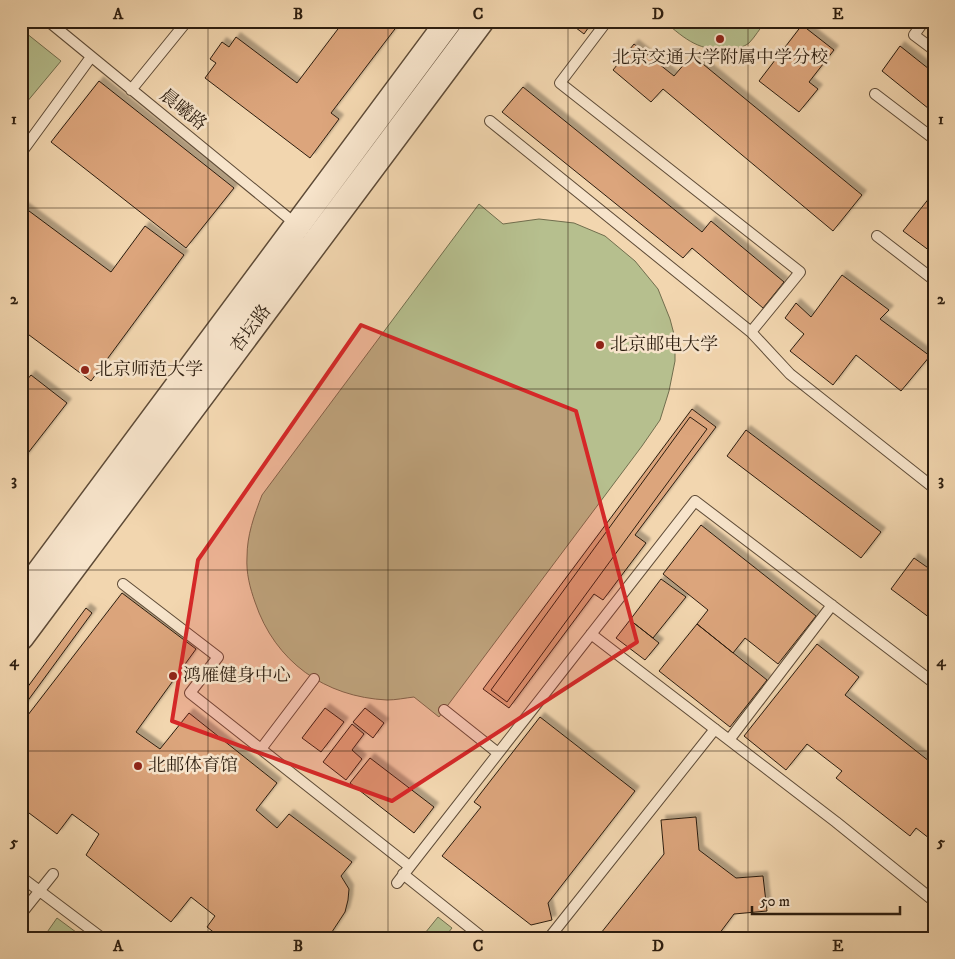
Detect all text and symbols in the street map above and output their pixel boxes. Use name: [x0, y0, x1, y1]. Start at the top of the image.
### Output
text: A: [112, 4, 124, 24]
text: B: [293, 4, 303, 24]
text: C: [473, 4, 483, 24]
text: D: [652, 4, 664, 24]
text: E: [832, 4, 844, 24]
marker: 北京交通大学附属中学分校: [714, 33, 726, 45]
place label: 北京交通大学附属中学分校: [612, 47, 828, 69]
street label: 晨曦路: [155, 84, 211, 136]
text: 1: [11, 109, 17, 129]
text: 1: [938, 109, 944, 129]
text: 2: [10, 289, 19, 309]
text: 2: [937, 289, 946, 309]
street label: 杏坛路: [226, 301, 276, 357]
place label: 北京邮电大学: [610, 334, 718, 356]
marker: 北京邮电大学: [594, 339, 606, 351]
place label: 北京师范大学: [95, 359, 203, 381]
marker: 北京师范大学: [79, 364, 91, 376]
text: 3: [11, 470, 17, 490]
text: 3: [938, 470, 944, 490]
text: 4: [8, 651, 19, 671]
text: 4: [935, 651, 946, 671]
place label: 鸿雁健身中心: [183, 665, 291, 687]
marker: 鸿雁健身中心: [167, 670, 179, 682]
place label: 北邮体育馆: [148, 755, 238, 777]
marker: 北邮体育馆: [132, 760, 144, 772]
text: 5: [9, 832, 18, 852]
text: 5: [936, 832, 945, 852]
scale bar: [752, 884, 900, 916]
text: 50 m: [760, 892, 790, 911]
text: A: [112, 936, 124, 956]
text: B: [293, 936, 303, 956]
text: C: [473, 936, 483, 956]
text: D: [652, 936, 664, 956]
text: E: [832, 936, 844, 956]

